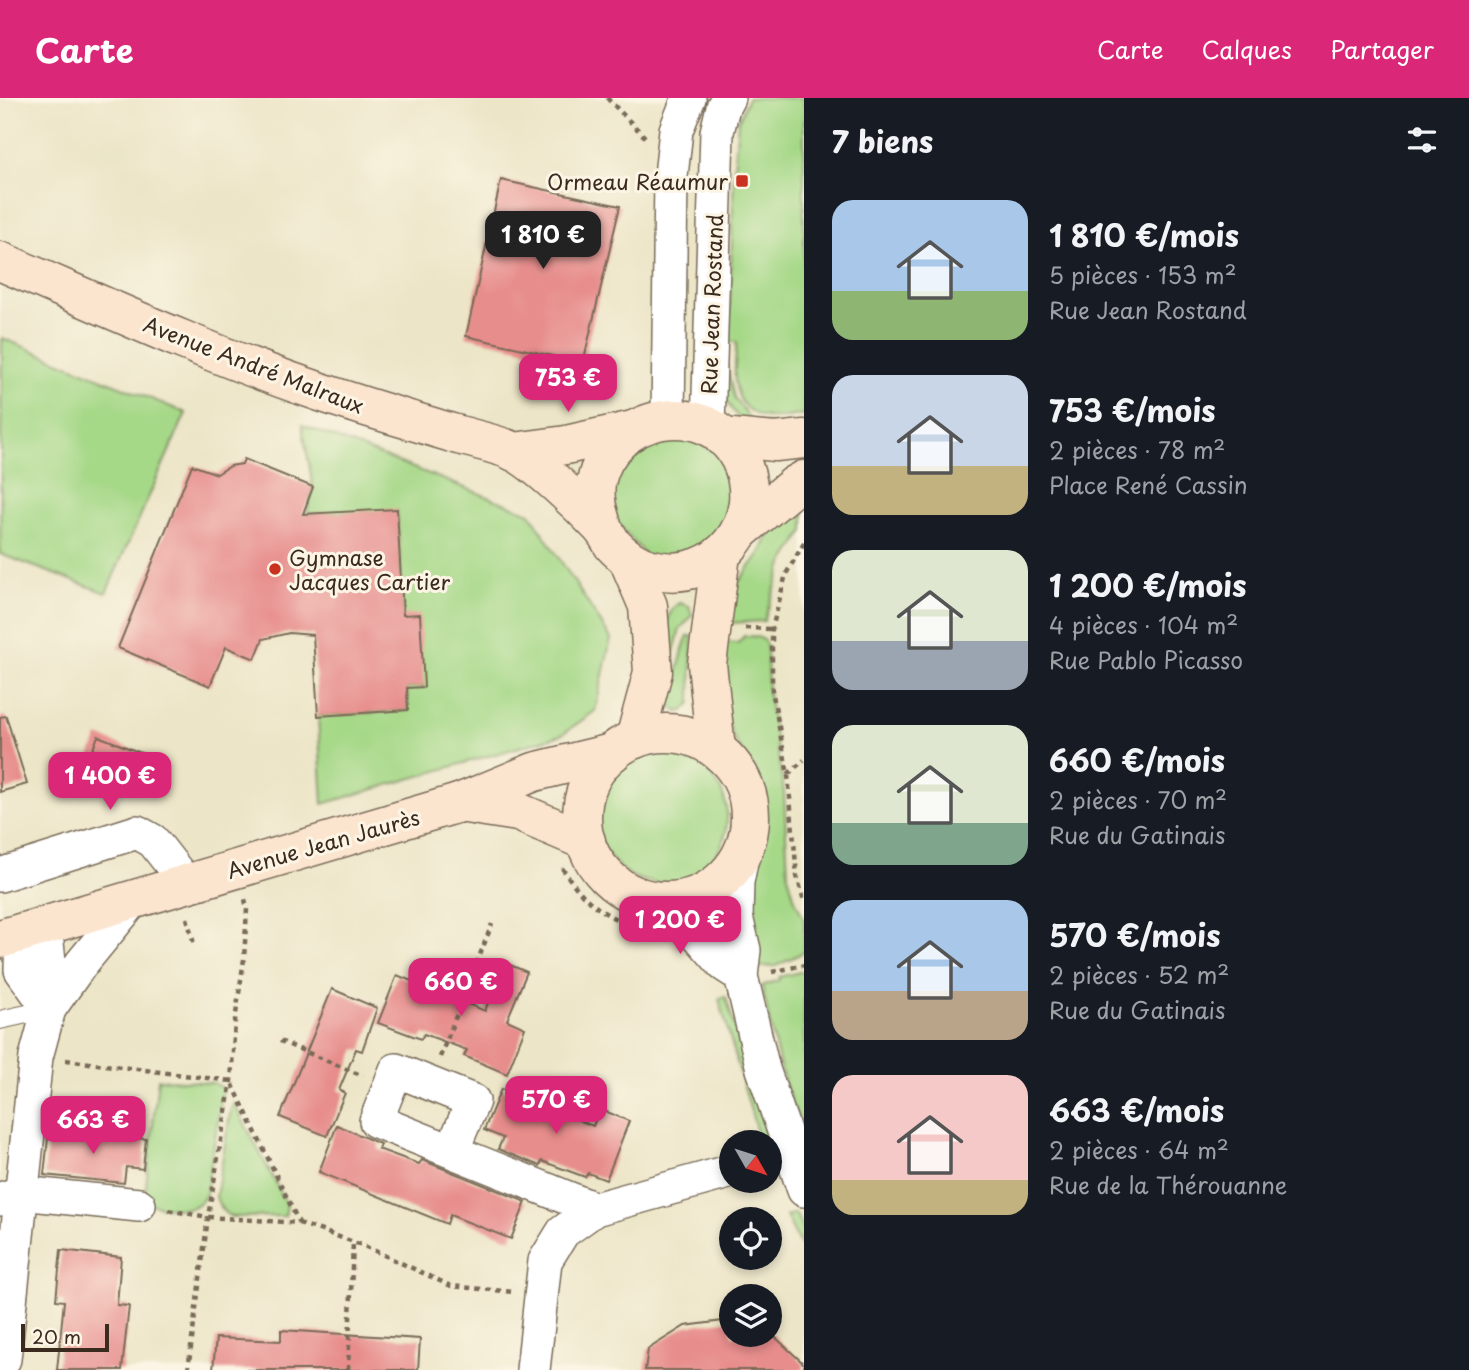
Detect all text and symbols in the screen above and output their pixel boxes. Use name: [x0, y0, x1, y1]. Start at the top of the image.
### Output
text: Carte: [35, 24, 134, 74]
text: Carte: [1097, 31, 1163, 67]
text: Calques: [1201, 31, 1292, 67]
text: Partager: [1330, 31, 1434, 67]
text: 7 biens: [832, 118, 933, 163]
icon: filters: [1403, 121, 1441, 159]
place label: Ormeau Réaumur: [547, 165, 728, 197]
marker: Ormeau Réaumur: [734, 173, 750, 189]
pin: 1 810 €: [478, 212, 608, 271]
text: 1 810 €/mois: [1049, 212, 1239, 257]
street label: Rue Jean Rostand: [692, 213, 730, 395]
text: 1 810 €: [501, 216, 585, 251]
icon: home: [888, 228, 972, 312]
text: 5 pièces · 153 m²: [1049, 257, 1237, 292]
text: Rue Jean Rostand: [1049, 292, 1247, 327]
street label: Avenue André Malraux: [139, 307, 369, 421]
pin: 753 €: [519, 354, 617, 414]
text: 753 €: [535, 359, 601, 394]
text: 753 €/mois: [1049, 387, 1216, 432]
icon: home: [888, 403, 972, 487]
text: 2 pièces · 78 m²: [1049, 432, 1225, 467]
text: Place René Cassin: [1049, 467, 1248, 502]
place label: Gymnase Jacques Cartier: [289, 541, 451, 597]
marker: Gymnase Jacques Cartier: [267, 561, 283, 577]
text: 1 200 €/mois: [1049, 562, 1247, 607]
icon: home: [888, 578, 972, 662]
text: 4 pièces · 104 m²: [1049, 607, 1238, 642]
text: Rue Pablo Picasso: [1049, 642, 1243, 677]
text: 660 €/mois: [1049, 737, 1225, 782]
pin: 1 400 €: [45, 752, 175, 812]
icon: home: [888, 753, 972, 837]
text: 1 400 €: [64, 757, 156, 792]
text: 2 pièces · 70 m²: [1049, 782, 1227, 817]
street label: Avenue Jean Jaurès: [223, 800, 423, 886]
text: Rue du Gatinais: [1049, 817, 1226, 852]
pin: 1 200 €: [615, 896, 745, 956]
text: 1 200 €: [635, 901, 725, 936]
text: 570 €/mois: [1049, 912, 1221, 957]
icon: home: [888, 928, 972, 1012]
text: 2 pièces · 52 m²: [1049, 957, 1229, 992]
pin: 660 €: [412, 958, 510, 1018]
text: 660 €: [424, 963, 498, 998]
text: Rue du Gatinais: [1049, 992, 1226, 1027]
pin: 570 €: [507, 1076, 605, 1136]
text: 570 €: [521, 1081, 591, 1116]
text: 663 €/mois: [1049, 1087, 1224, 1132]
pin: 663 €: [44, 1096, 142, 1156]
text: 663 €: [57, 1101, 129, 1136]
icon: home: [888, 1103, 972, 1187]
north arrow: [719, 1130, 782, 1194]
map controls: [719, 1130, 782, 1347]
text: 2 pièces · 64 m²: [1049, 1132, 1229, 1167]
text: Rue de la Thérouanne: [1049, 1167, 1287, 1202]
button: locate: [719, 1207, 782, 1270]
button: layers: [719, 1284, 782, 1347]
scale bar: [21, 1321, 108, 1353]
text: 20 m: [32, 1322, 81, 1350]

